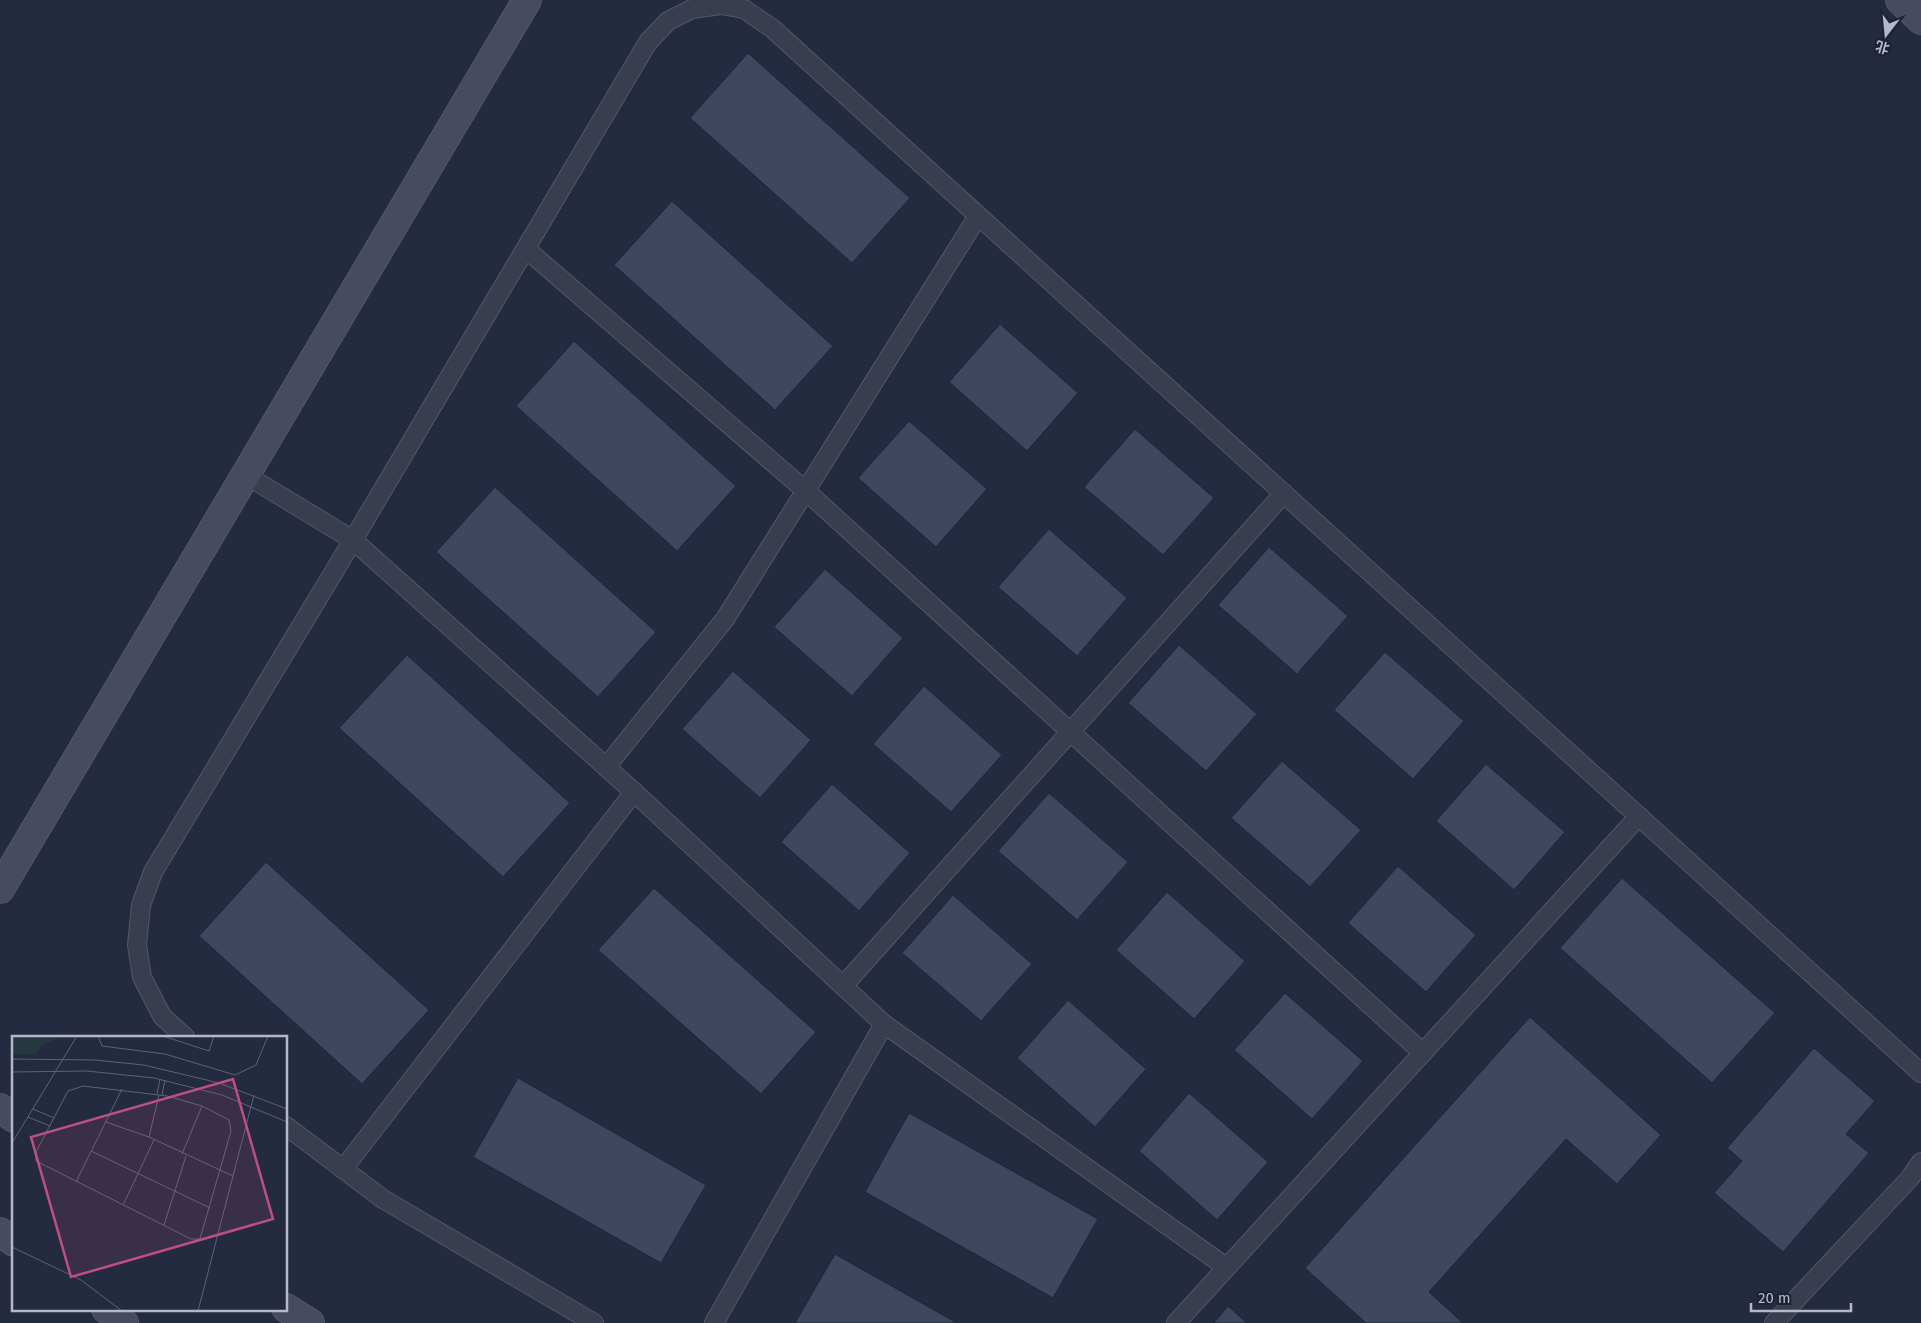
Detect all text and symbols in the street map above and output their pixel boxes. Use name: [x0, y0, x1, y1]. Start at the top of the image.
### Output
north arrow: [1861, 10, 1911, 60]
text: 北: [1873, 37, 1892, 57]
inset map: [12, 1036, 288, 1310]
scale bar: [1751, 1280, 1851, 1312]
text: 20 m: [1758, 1289, 1791, 1307]

